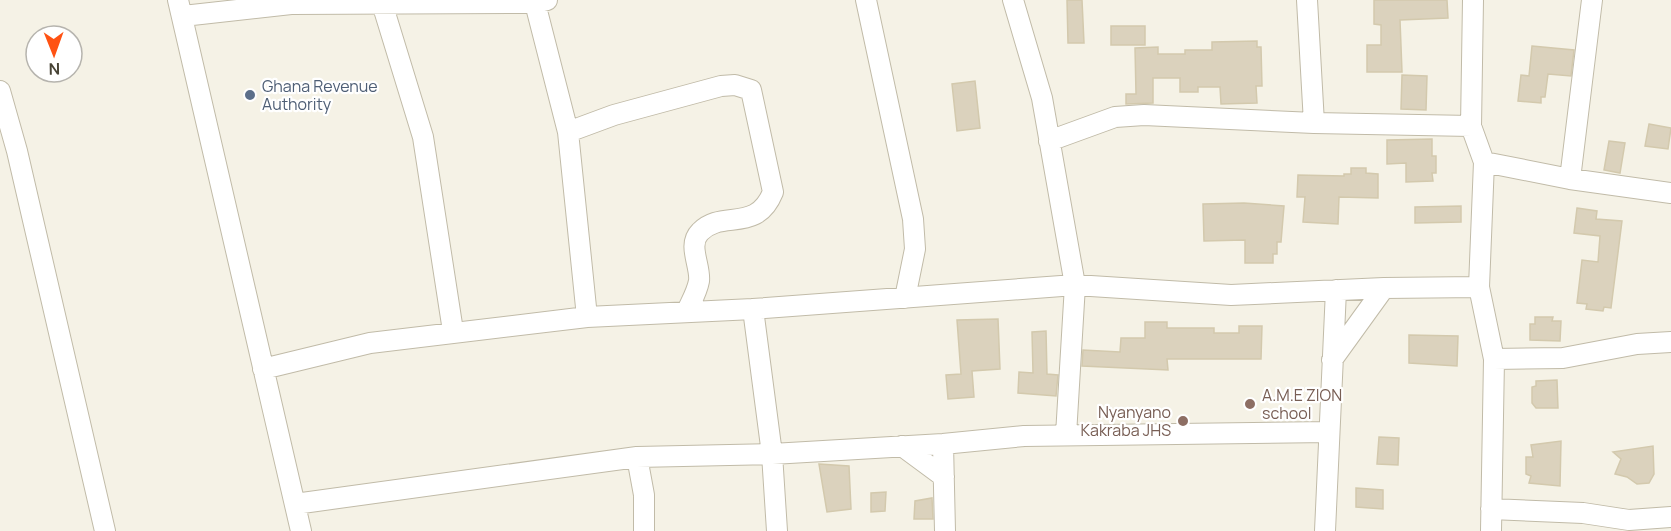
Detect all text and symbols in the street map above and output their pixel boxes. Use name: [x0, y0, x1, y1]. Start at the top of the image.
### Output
north arrow: [24, 24, 84, 84]
text: N: [48, 58, 60, 80]
place label: Ghana Revenue Authority: [262, 75, 378, 115]
marker: Ghana Revenue Authority: [243, 88, 257, 102]
place label: A.M.E ZION school: [1262, 384, 1342, 424]
marker: A.M.E ZION school: [1243, 397, 1257, 411]
place label: Nyanyano Kakraba JHS: [1081, 401, 1171, 441]
marker: Nyanyano Kakraba JHS: [1176, 414, 1190, 428]

